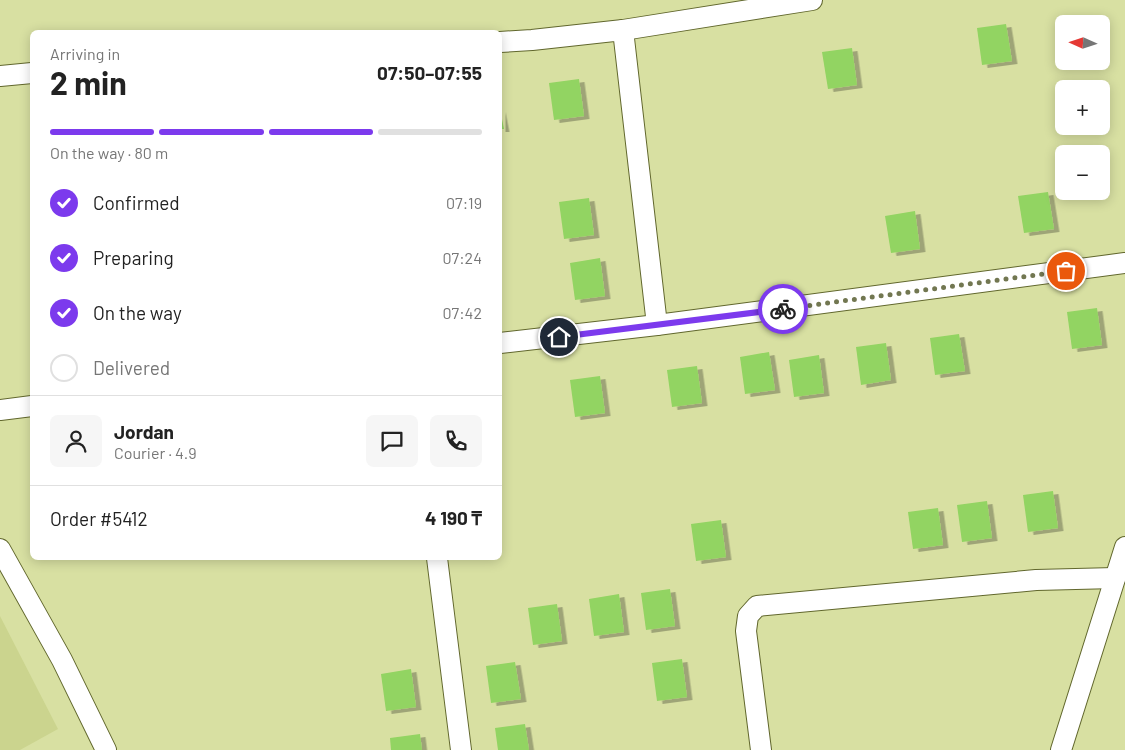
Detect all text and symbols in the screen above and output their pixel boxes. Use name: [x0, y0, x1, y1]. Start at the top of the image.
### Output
north arrow: [1055, 15, 1110, 70]
map controls: [1055, 15, 1110, 200]
text: Arriving in: [50, 44, 120, 63]
text: 07:50–07:55: [377, 61, 482, 84]
text: 2 min: [50, 63, 127, 101]
button: +: [1055, 80, 1110, 135]
text: On the way · 80 m: [50, 143, 168, 162]
button: −: [1055, 145, 1110, 200]
icon: check: [50, 189, 78, 217]
text: Confirmed: [93, 191, 180, 214]
text: 07:19: [446, 193, 482, 212]
icon: check: [50, 244, 78, 272]
text: Preparing: [93, 246, 174, 269]
text: 07:24: [443, 248, 482, 267]
pin: [1045, 250, 1087, 292]
icon: bag: [1052, 257, 1080, 285]
courier: [758, 284, 808, 334]
icon: bike: [769, 295, 797, 323]
icon: check: [50, 299, 78, 327]
text: On the way: [93, 301, 182, 324]
text: 07:42: [443, 303, 482, 322]
pin: [538, 316, 580, 358]
icon: home: [545, 323, 573, 351]
text: Delivered: [93, 356, 170, 379]
button: person: [50, 415, 102, 467]
button: chat: [366, 415, 418, 467]
button: phone: [430, 415, 482, 467]
text: Jordan: [114, 420, 174, 443]
text: Courier · 4.9: [114, 443, 197, 462]
text: 4 190 ₸: [425, 506, 482, 529]
text: Order #5412: [50, 507, 148, 530]

